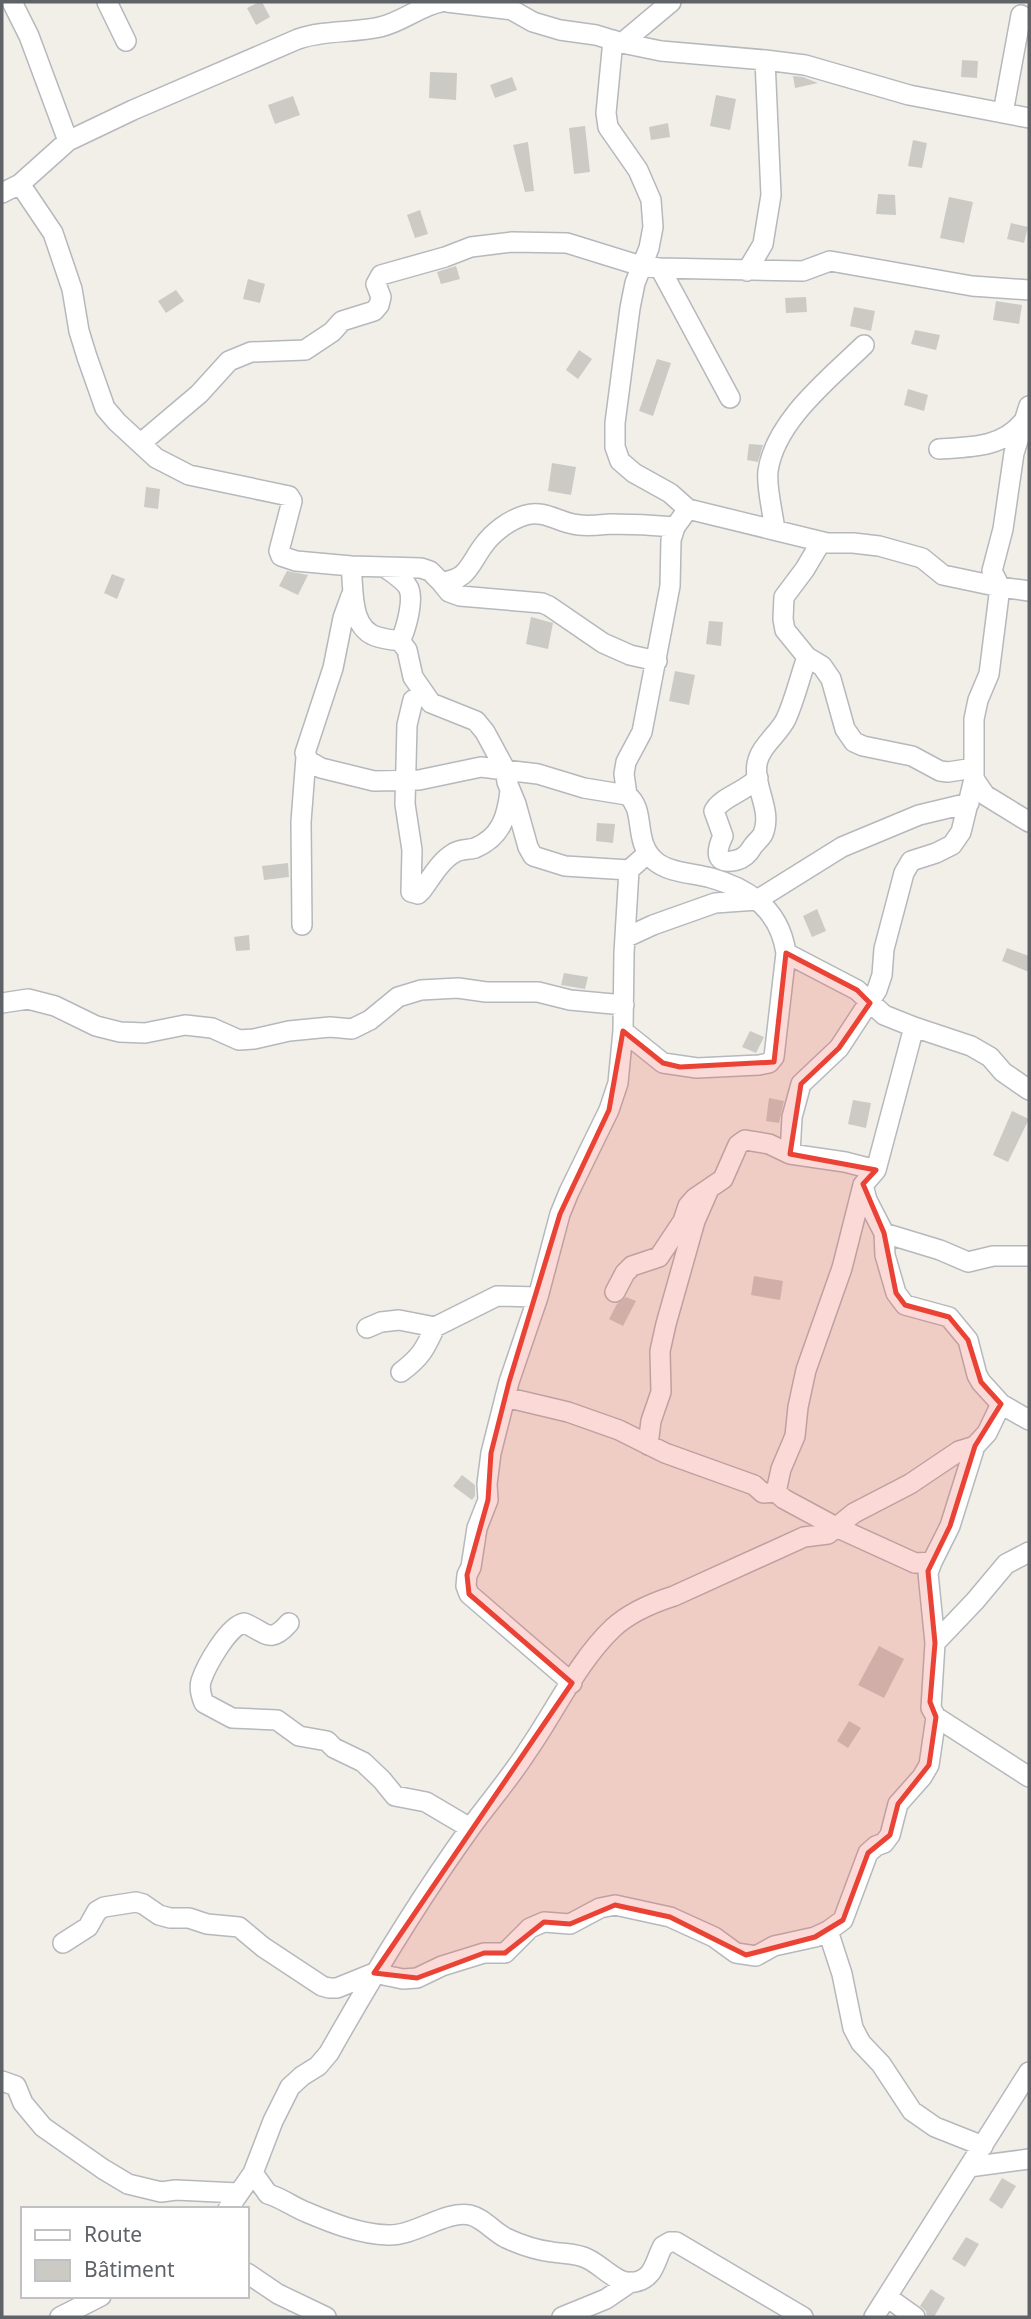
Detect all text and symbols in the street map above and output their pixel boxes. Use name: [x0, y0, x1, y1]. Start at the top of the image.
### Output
legend: [21, 2207, 248, 2298]
text: Route: [84, 2220, 142, 2248]
text: Bâtiment: [84, 2255, 175, 2283]

